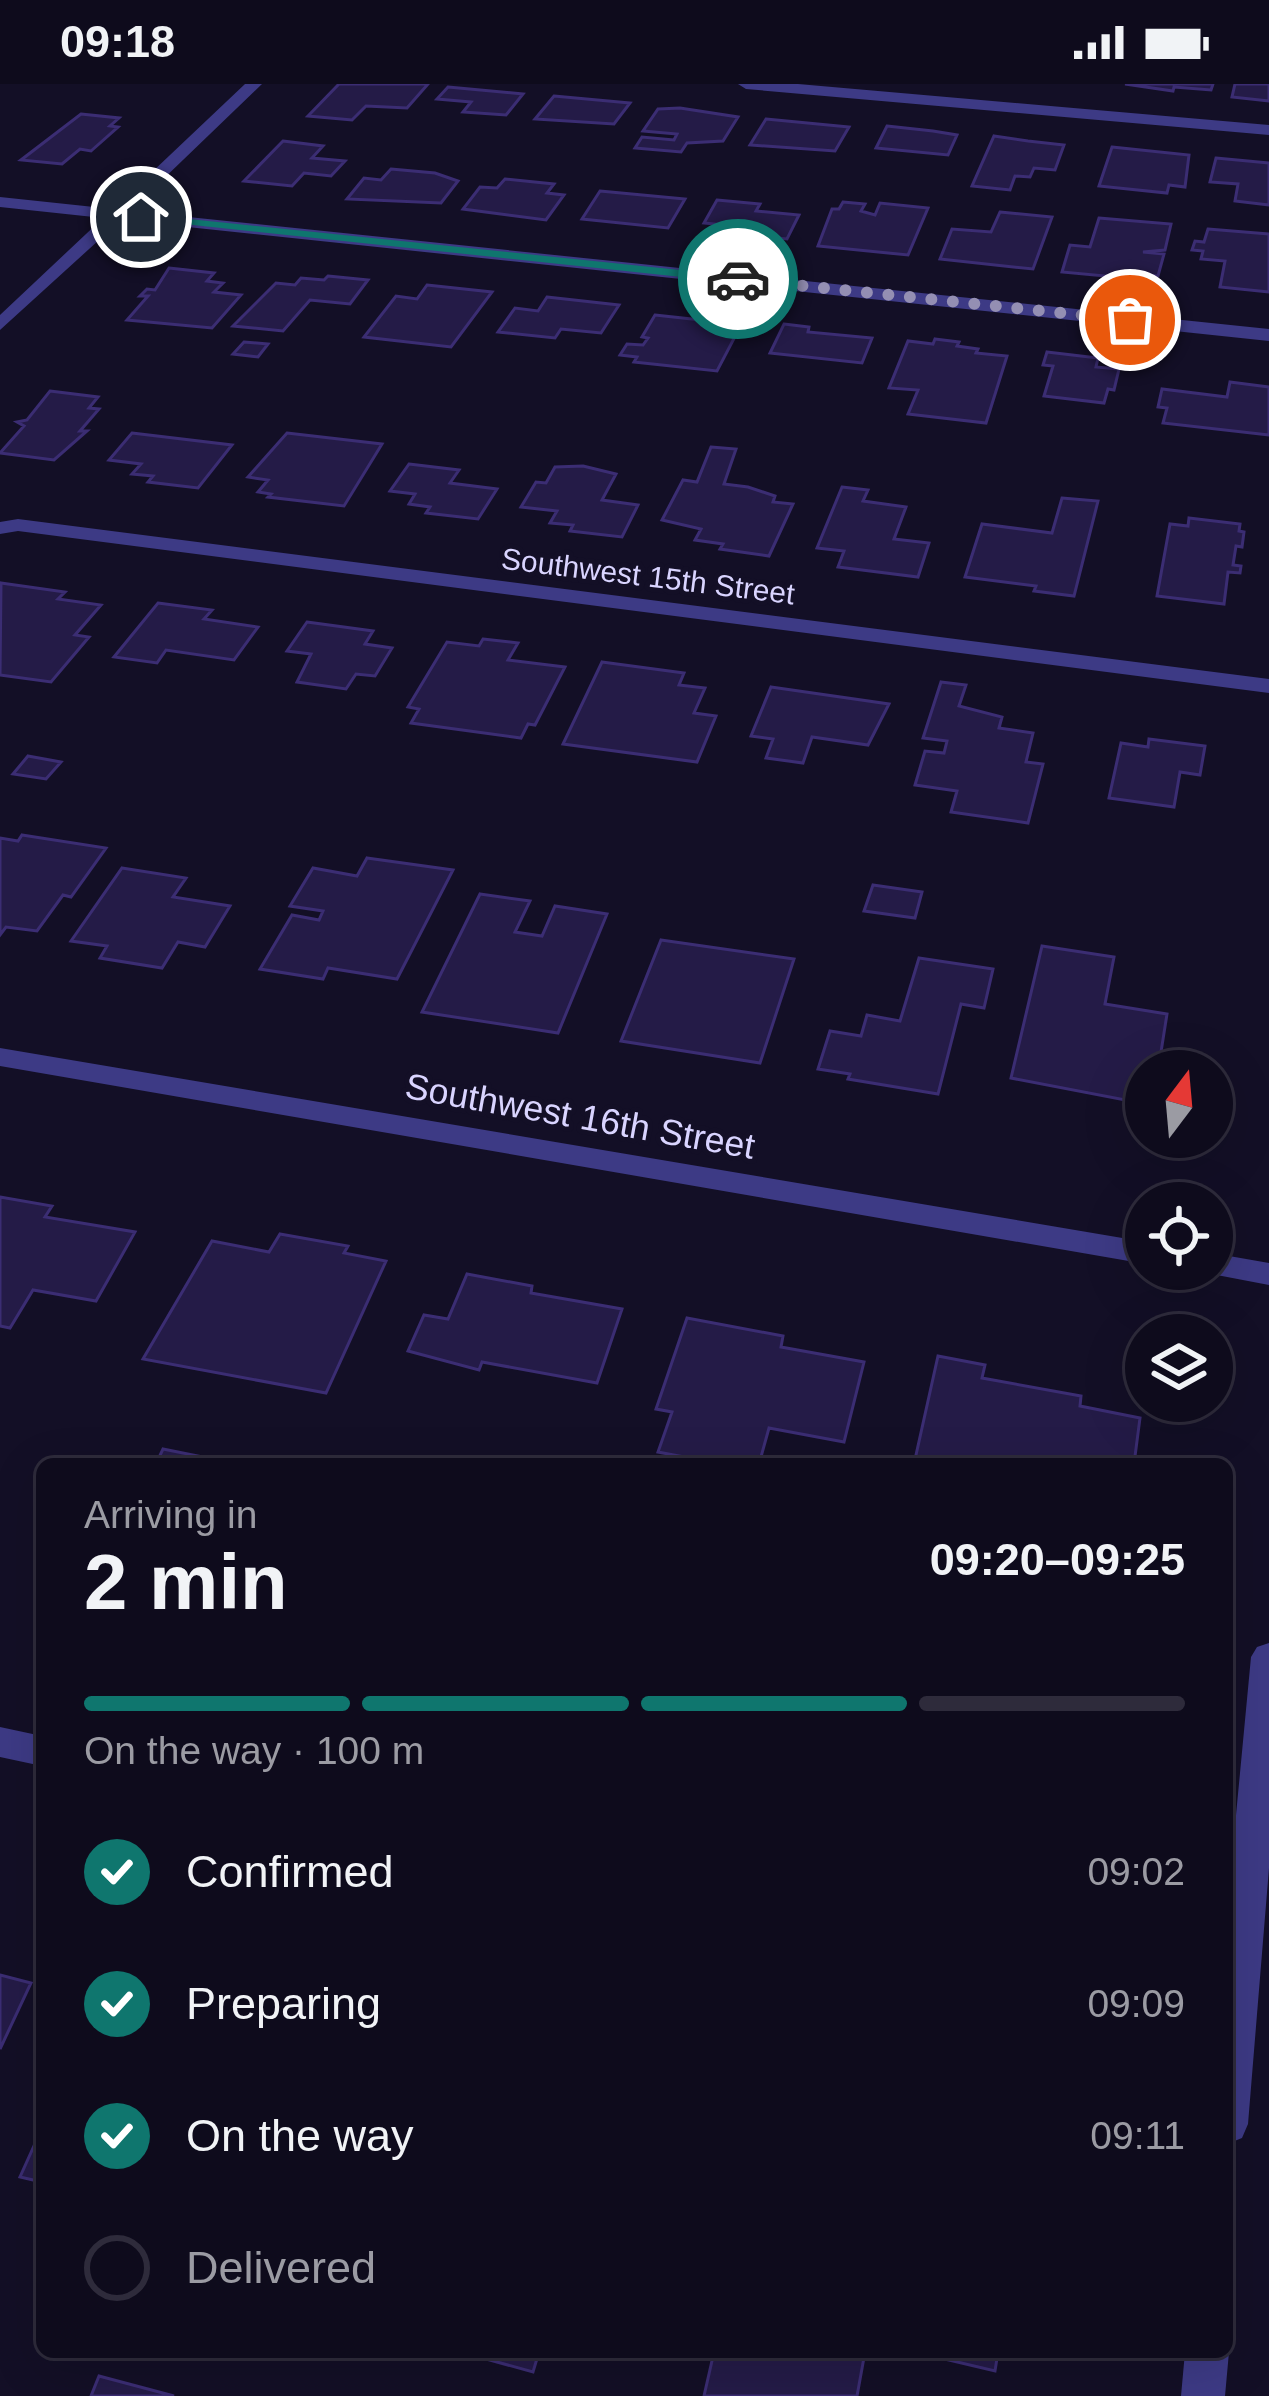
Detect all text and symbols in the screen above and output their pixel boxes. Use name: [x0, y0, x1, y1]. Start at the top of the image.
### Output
text: 09:18: [60, 16, 175, 67]
pin: [90, 166, 192, 268]
icon: home: [108, 184, 174, 250]
courier: [678, 219, 798, 339]
icon: car: [705, 246, 771, 312]
pin: [1079, 269, 1181, 371]
icon: bag: [1097, 287, 1163, 353]
street label: Southwest 15th Street: [499, 542, 797, 610]
north arrow: [1125, 1050, 1233, 1158]
map controls: [1125, 1050, 1233, 1422]
street label: Southwest 16th Street: [402, 1065, 758, 1167]
button: locate: [1125, 1182, 1233, 1290]
button: layers: [1125, 1314, 1233, 1422]
text: Arriving in: [84, 1493, 257, 1536]
text: 09:20–09:25: [930, 1534, 1185, 1585]
text: 2 min: [84, 1538, 288, 1626]
text: On the way · 100 m: [84, 1729, 424, 1772]
icon: check: [84, 1839, 150, 1905]
text: Confirmed: [186, 1846, 394, 1897]
text: 09:02: [1087, 1850, 1185, 1893]
icon: check: [84, 1971, 150, 2037]
text: Preparing: [186, 1978, 381, 2029]
text: 09:09: [1087, 1982, 1185, 2025]
icon: check: [84, 2103, 150, 2169]
text: On the way: [186, 2110, 414, 2161]
text: 09:11: [1090, 2114, 1185, 2157]
text: Delivered: [186, 2242, 376, 2293]

